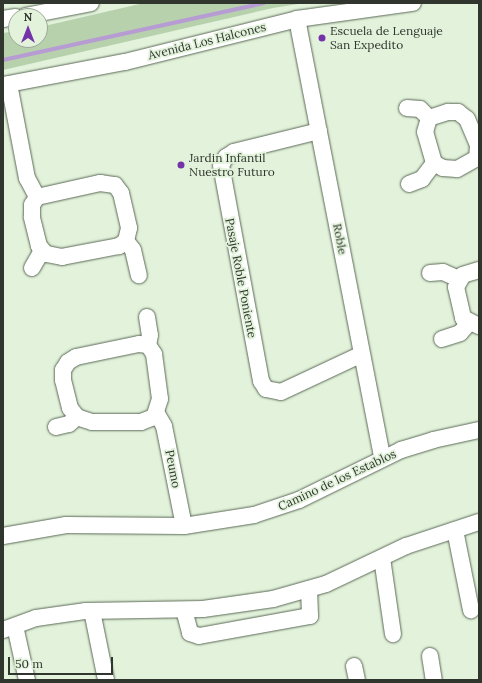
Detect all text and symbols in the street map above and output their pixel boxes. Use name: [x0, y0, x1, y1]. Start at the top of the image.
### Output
north arrow: [8, 8, 48, 48]
text: N: [24, 10, 32, 24]
street label: Avenida Los Halcones: [147, 19, 267, 63]
place label: Escuela de Lenguaje San Expedito: [330, 24, 443, 52]
marker: Escuela de Lenguaje San Expedito: [317, 33, 327, 43]
place label: Jardin Infantil Nuestro Futuro: [189, 151, 275, 179]
marker: Jardin Infantil Nuestro Futuro: [176, 160, 186, 170]
street label: Pasaje Roble Poniente: [222, 217, 260, 339]
street label: Roble: [330, 222, 350, 256]
street label: Camino de los Establos: [276, 446, 398, 514]
street label: Peumo: [162, 449, 184, 489]
scale bar: [10, 649, 115, 675]
text: 50 m: [15, 656, 43, 671]

